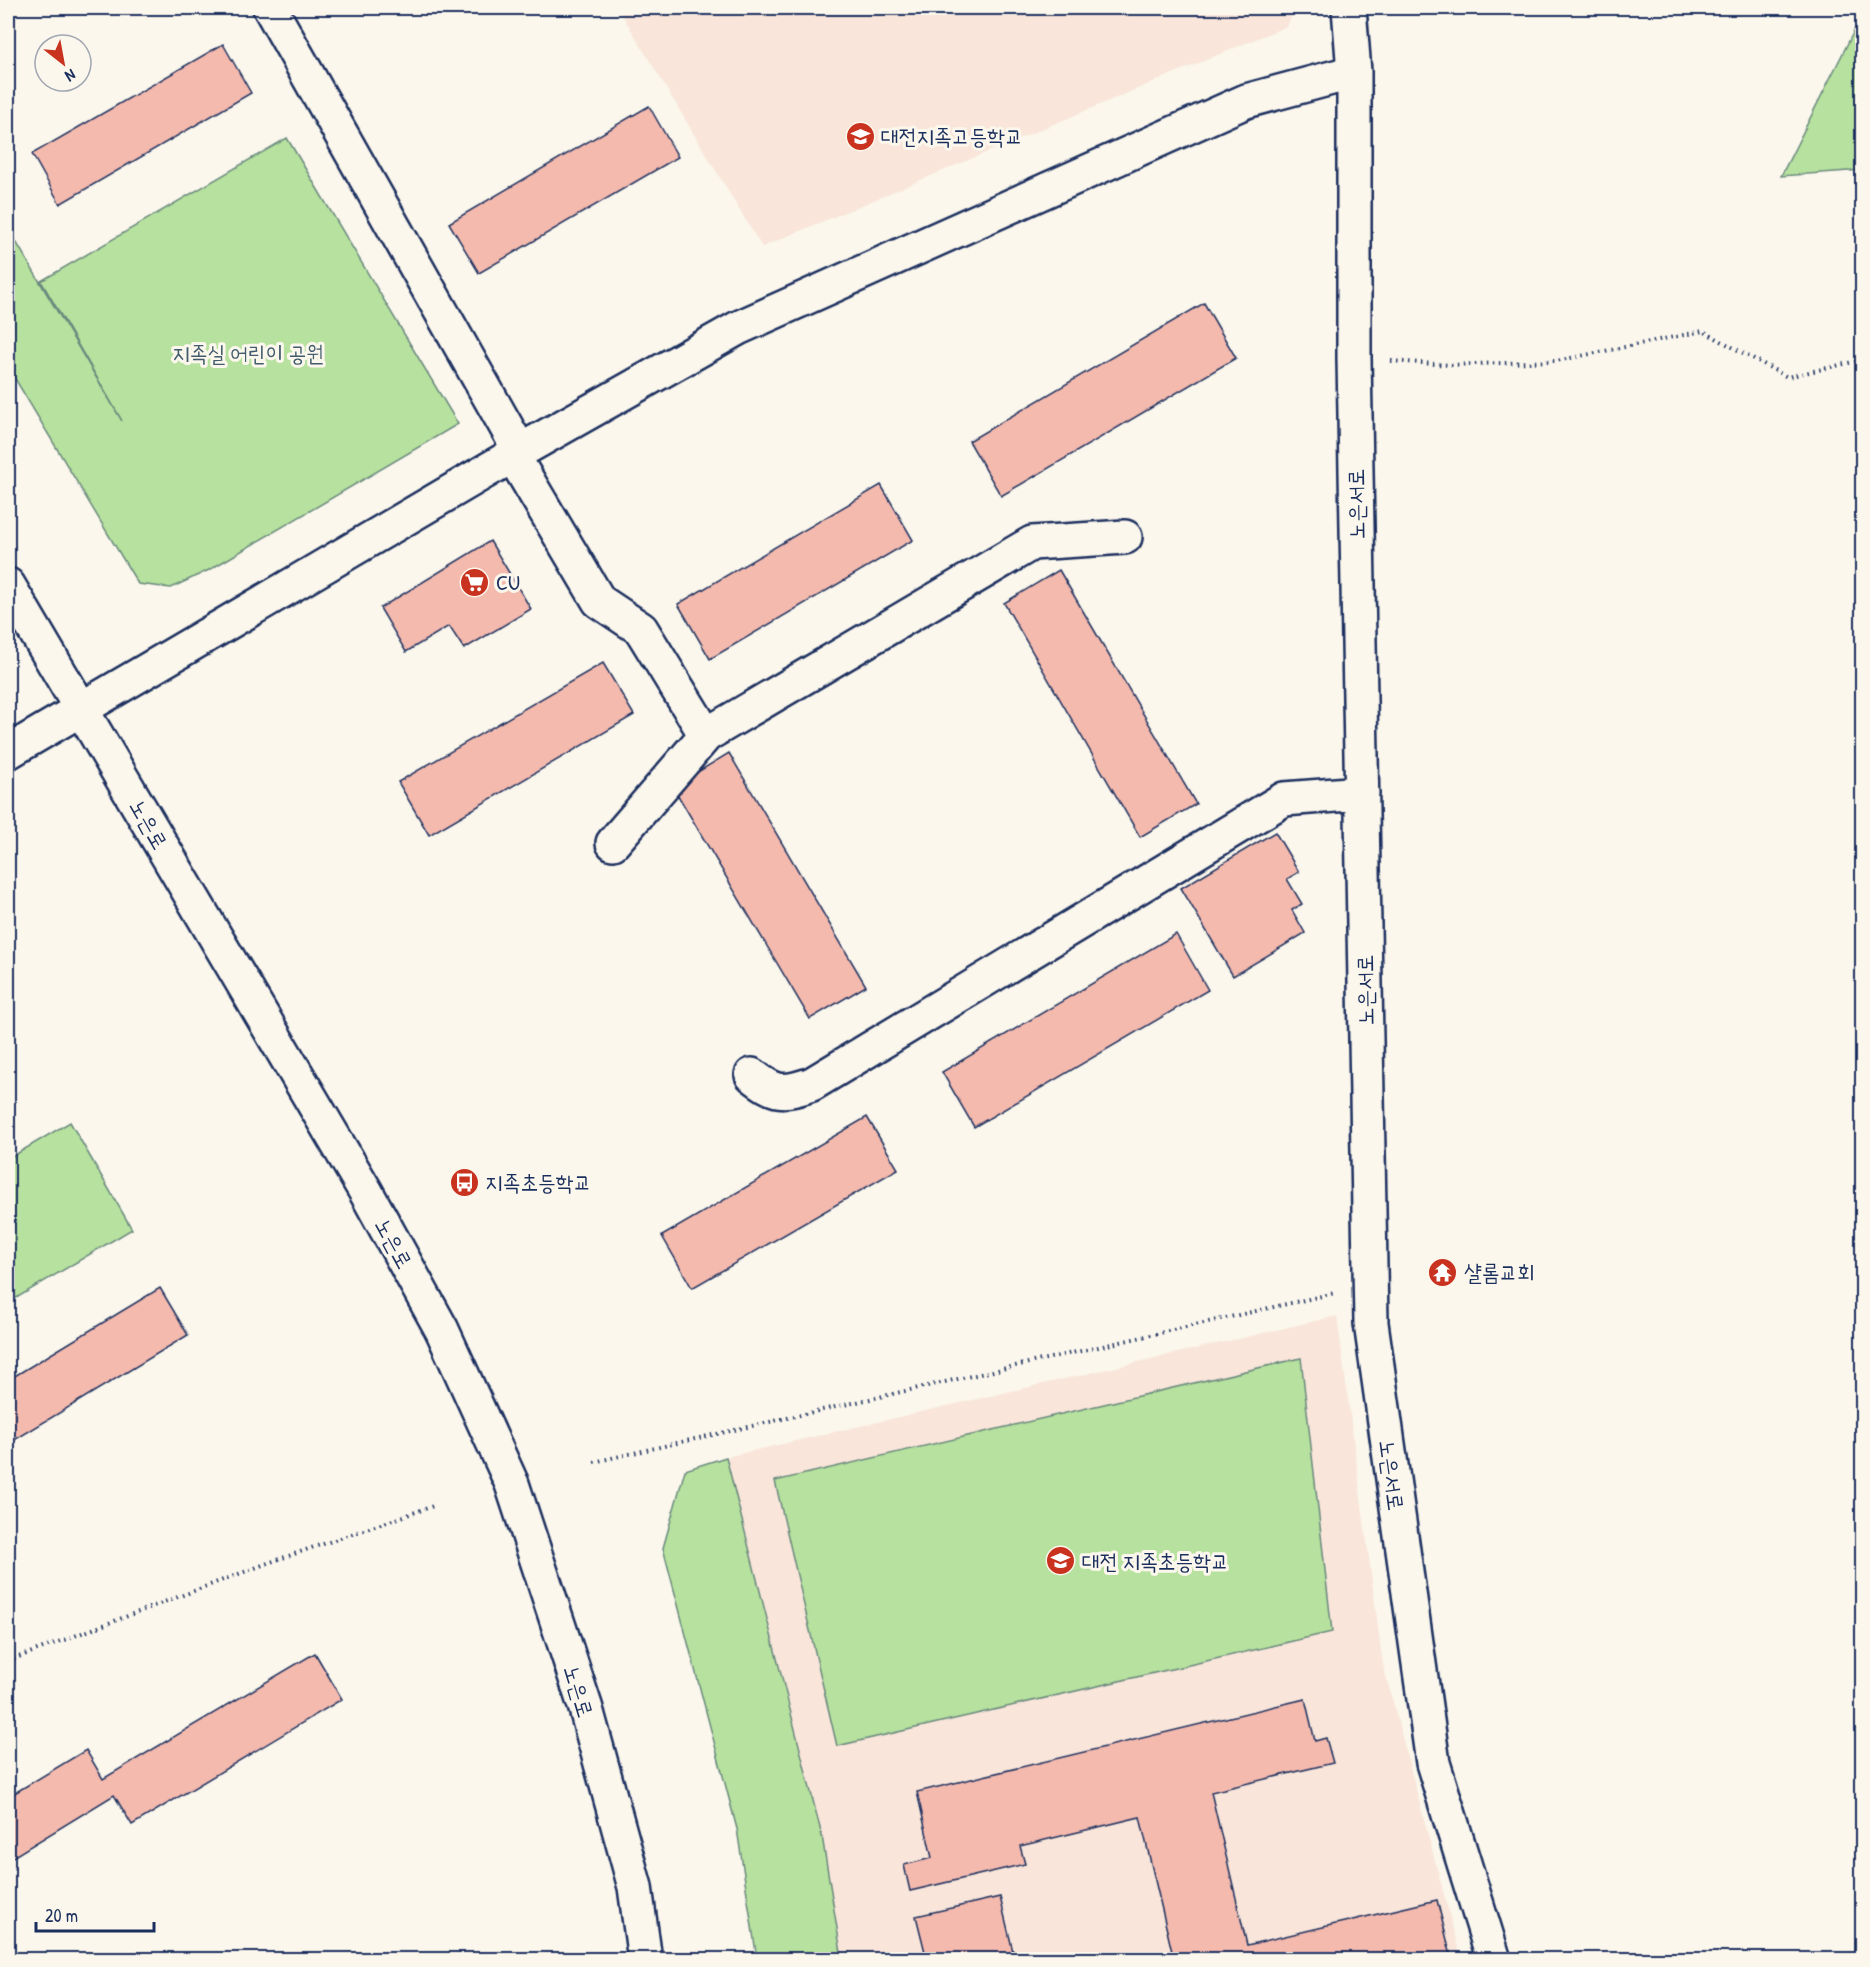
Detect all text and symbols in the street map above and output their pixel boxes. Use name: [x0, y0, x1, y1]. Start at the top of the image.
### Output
north arrow: [33, 33, 93, 93]
text: N: [61, 64, 80, 88]
school or university icon: 대전지족고등학교: [844, 120, 876, 152]
place label: 대전지족고등학교: [881, 121, 1023, 151]
park label: 지족실 어린이 공원: [172, 338, 324, 368]
street label: 노은서로: [1340, 468, 1372, 540]
supermarket icon: CU: [459, 566, 491, 598]
place label: CU: [496, 567, 520, 597]
street label: 노은로: [123, 794, 175, 854]
street label: 노은서로: [1349, 954, 1381, 1026]
bus stop icon: 지족초등학교: [448, 1166, 480, 1198]
place label: 지족초등학교: [485, 1167, 591, 1197]
street label: 노은로: [368, 1213, 420, 1273]
temple icon: 샬롬교회: [1427, 1256, 1459, 1288]
place label: 샬롬교회: [1464, 1257, 1535, 1287]
street label: 노은서로: [1372, 1438, 1412, 1512]
school or university icon: 대전 지족초등학교: [1045, 1545, 1077, 1577]
place label: 대전 지족초등학교: [1082, 1546, 1229, 1576]
street label: 노은로: [557, 1661, 601, 1721]
scale bar: [36, 1895, 154, 1933]
text: 20 m: [45, 1903, 78, 1928]

